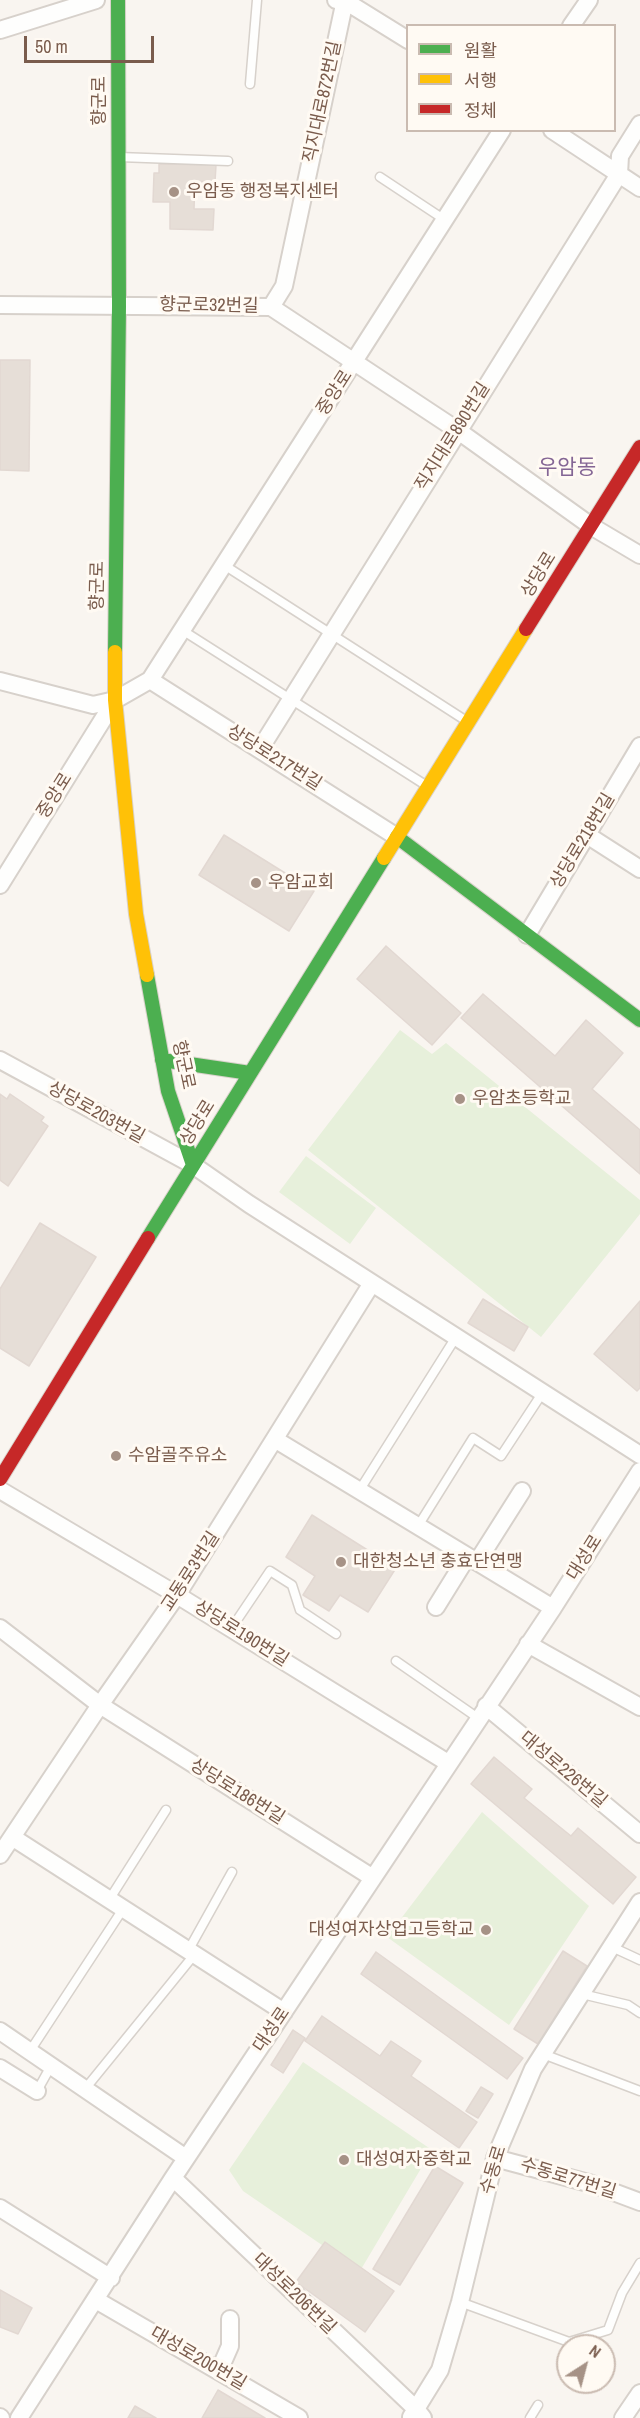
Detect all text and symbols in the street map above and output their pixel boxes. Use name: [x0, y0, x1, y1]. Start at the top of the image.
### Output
scale bar: [27, 24, 158, 62]
legend: [406, 24, 616, 132]
text: 50 m: [35, 34, 68, 59]
text: 원활: [464, 38, 497, 63]
street label: 직지대로872번길: [300, 39, 346, 165]
text: 서행: [464, 68, 497, 93]
street label: 향군로: [89, 76, 111, 126]
text: 정체: [464, 98, 497, 123]
place label: 우암동 행정복지센터: [186, 181, 339, 203]
marker: 우암동 행정복지센터: [167, 185, 181, 199]
street label: 향군로32번길: [159, 294, 259, 318]
street label: 중앙로: [312, 366, 358, 420]
street label: 직지대로890번길: [411, 379, 495, 495]
district label: 우암동: [538, 455, 596, 481]
street label: 상당로: [517, 548, 561, 602]
street label: 향군로: [87, 561, 109, 611]
street label: 상당로217번길: [223, 720, 325, 796]
street label: 중앙로: [33, 769, 77, 823]
street label: 상당로218번길: [546, 789, 620, 893]
place label: 우암교회: [268, 872, 334, 894]
marker: 우암교회: [249, 876, 263, 890]
street label: 향군로: [167, 1038, 199, 1092]
street label: 상당로203번길: [44, 1078, 148, 1148]
place label: 우암초등학교: [472, 1088, 571, 1110]
marker: 우암초등학교: [453, 1092, 467, 1106]
street label: 상당로: [176, 1096, 220, 1150]
place label: 수암골주유소: [128, 1445, 227, 1467]
marker: 수암골주유소: [109, 1449, 123, 1463]
street label: 교동로3번길: [157, 1528, 225, 1616]
street label: 대성로: [563, 1531, 607, 1585]
place label: 대한청소년 충효단연맹: [353, 1551, 523, 1573]
marker: 대한청소년 충효단연맹: [334, 1555, 348, 1569]
street label: 상당로190번길: [190, 1596, 292, 1672]
street label: 대성로226번길: [515, 1727, 611, 1813]
street label: 상당로186번길: [186, 1754, 288, 1830]
place label: 대성여자상업고등학교: [308, 1919, 474, 1941]
marker: 대성여자상업고등학교: [479, 1923, 493, 1937]
street label: 대성로: [249, 2003, 295, 2057]
street label: 수동로: [476, 2143, 512, 2197]
place label: 대성여자중학교: [356, 2149, 472, 2171]
marker: 대성여자중학교: [337, 2153, 351, 2167]
street label: 수동로77번길: [517, 2154, 619, 2204]
street label: 대성로206번길: [248, 2249, 340, 2339]
street label: 대성로200번길: [146, 2323, 250, 2395]
north arrow: [556, 2334, 616, 2394]
text: N: [585, 2339, 606, 2363]

